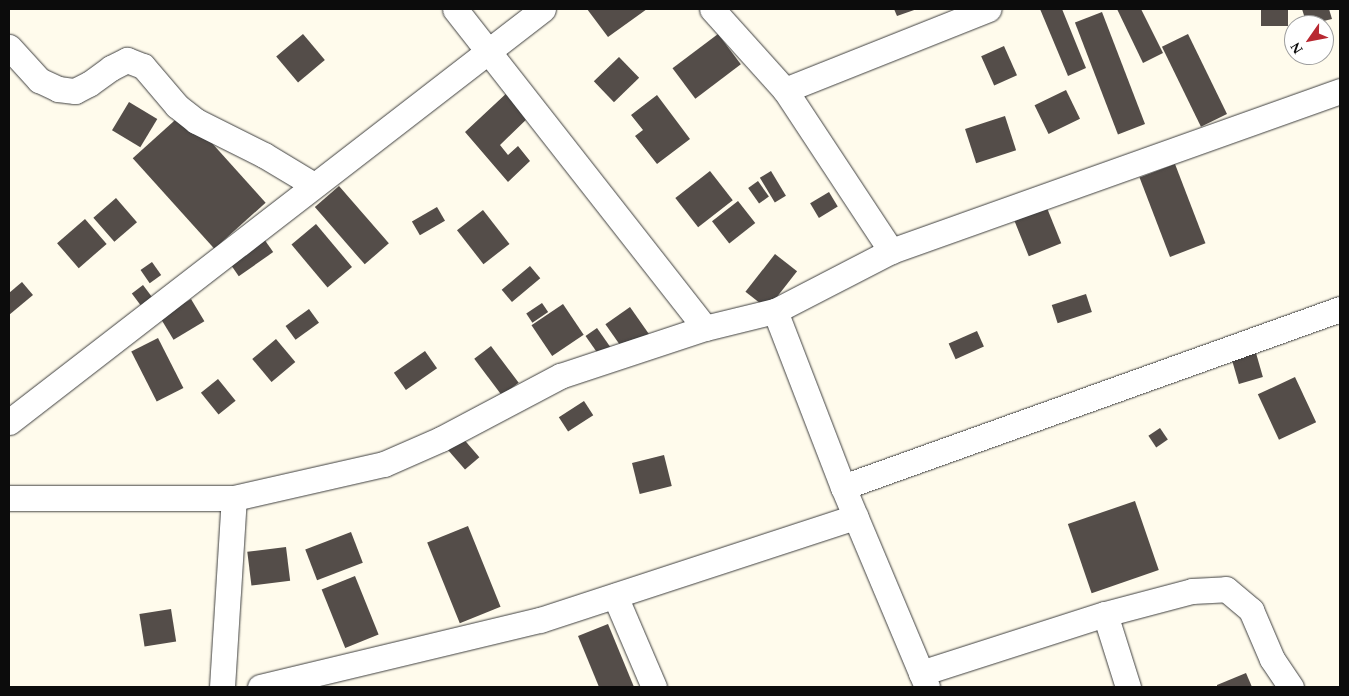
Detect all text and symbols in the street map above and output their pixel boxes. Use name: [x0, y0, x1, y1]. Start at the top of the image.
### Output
north arrow: [1284, 15, 1334, 65]
text: N: [1288, 40, 1306, 56]

